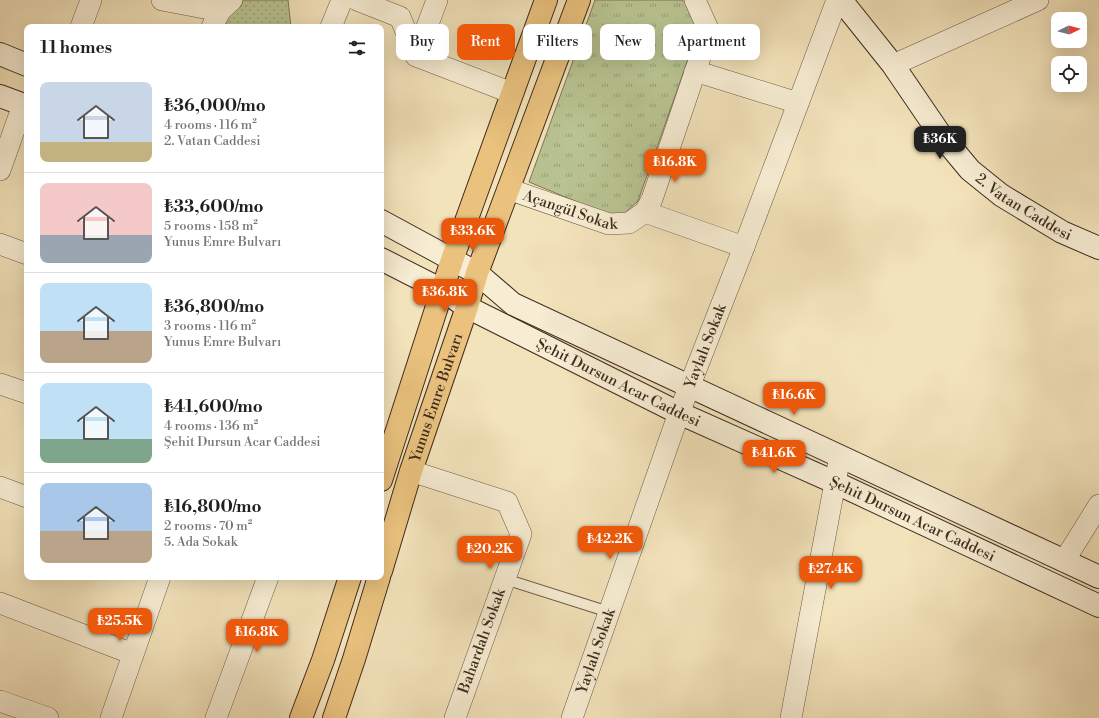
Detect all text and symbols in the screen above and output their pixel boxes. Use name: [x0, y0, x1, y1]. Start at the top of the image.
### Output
north arrow: [1051, 12, 1087, 48]
map controls: [1051, 12, 1087, 92]
chip: Buy: [396, 24, 449, 60]
chip: Rent: [457, 24, 515, 60]
chip: Filters: [523, 24, 592, 60]
chip: New: [600, 24, 655, 60]
chip: Apartment: [663, 24, 760, 60]
text: 11 homes: [40, 37, 112, 59]
icon: filters: [346, 37, 368, 59]
button: locate: [1051, 56, 1087, 92]
text: ₺36,000/mo: [164, 95, 266, 117]
icon: home: [72, 98, 120, 146]
text: 4 rooms · 116 m²: [164, 117, 257, 133]
pin: ₺36K: [916, 126, 964, 160]
text: ₺36K: [923, 131, 957, 147]
text: 2. Vatan Caddesi: [164, 133, 260, 149]
pin: ₺16.8K: [642, 149, 708, 183]
text: ₺16.8K: [653, 154, 697, 170]
street label: 2. Vatan Caddesi: [972, 169, 1075, 245]
street label: Açangül Sokak: [520, 185, 619, 233]
text: ₺33,600/mo: [164, 196, 264, 218]
icon: home: [72, 199, 120, 247]
text: 5 rooms · 158 m²: [164, 218, 258, 234]
pin: ₺33.6K: [440, 218, 506, 252]
text: ₺33.6K: [450, 223, 496, 239]
text: Yunus Emre Bulvarı: [164, 234, 281, 250]
pin: ₺36.8K: [412, 279, 478, 313]
text: ₺36.8K: [422, 284, 468, 300]
text: ₺36,800/mo: [164, 296, 264, 318]
icon: home: [72, 299, 120, 347]
street label: Yaylalı Sokak: [680, 300, 731, 392]
text: 3 rooms · 116 m²: [164, 318, 256, 334]
street label: Yunus Emre Bulvarı: [405, 330, 467, 466]
text: Yunus Emre Bulvarı: [164, 334, 281, 350]
street label: Şehit Dursun Acar Caddesi: [533, 334, 704, 431]
pin: ₺16.6K: [761, 382, 827, 416]
text: ₺16.6K: [772, 387, 816, 403]
text: ₺41,600/mo: [164, 396, 263, 418]
icon: home: [72, 399, 120, 447]
text: 4 rooms · 136 m²: [164, 418, 258, 434]
text: Şehit Dursun Acar Caddesi: [164, 434, 321, 450]
pin: ₺41.6K: [741, 440, 807, 474]
text: ₺41.6K: [752, 445, 796, 461]
street label: Şehit Dursun Acar Caddesi: [827, 472, 998, 566]
text: ₺16,800/mo: [164, 496, 262, 518]
icon: home: [72, 499, 120, 547]
text: 2 rooms · 70 m²: [164, 518, 252, 534]
pin: ₺42.2K: [577, 526, 643, 560]
text: ₺42.2K: [587, 531, 633, 547]
text: 5. Ada Sokak: [164, 534, 237, 550]
pin: ₺20.2K: [457, 536, 523, 570]
text: ₺20.2K: [466, 541, 514, 557]
pin: ₺27.4K: [798, 556, 864, 590]
text: ₺27.4K: [808, 561, 854, 577]
street label: Bahardalı Sokak: [454, 585, 510, 697]
street label: Yaylalı Sokak: [571, 605, 620, 697]
pin: ₺25.5K: [87, 608, 153, 642]
text: ₺25.5K: [97, 613, 143, 629]
pin: ₺16.8K: [224, 619, 290, 653]
text: ₺16.8K: [235, 624, 279, 640]

